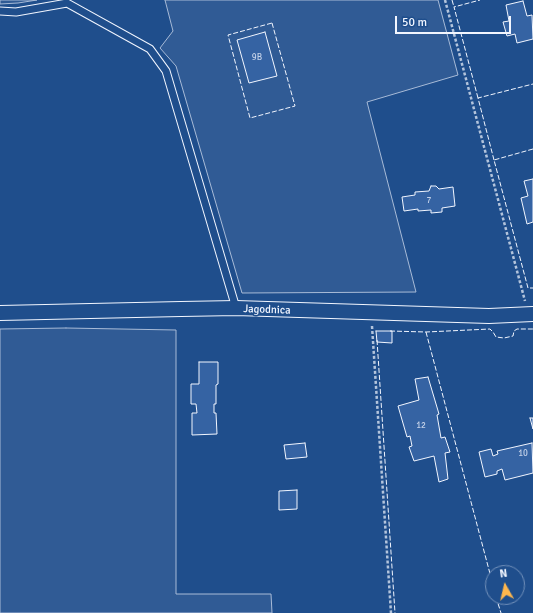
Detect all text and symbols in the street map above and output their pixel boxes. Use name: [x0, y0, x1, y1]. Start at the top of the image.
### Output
scale bar: [397, 8, 513, 34]
text: 50 m: [402, 15, 427, 30]
house number: 9B: [252, 53, 262, 63]
house number: 7: [427, 196, 431, 206]
street label: Jagodnica: [243, 303, 291, 317]
house number: 12: [416, 421, 426, 431]
house number: 10: [518, 449, 528, 459]
north arrow: [485, 565, 525, 605]
text: N: [499, 567, 508, 581]

